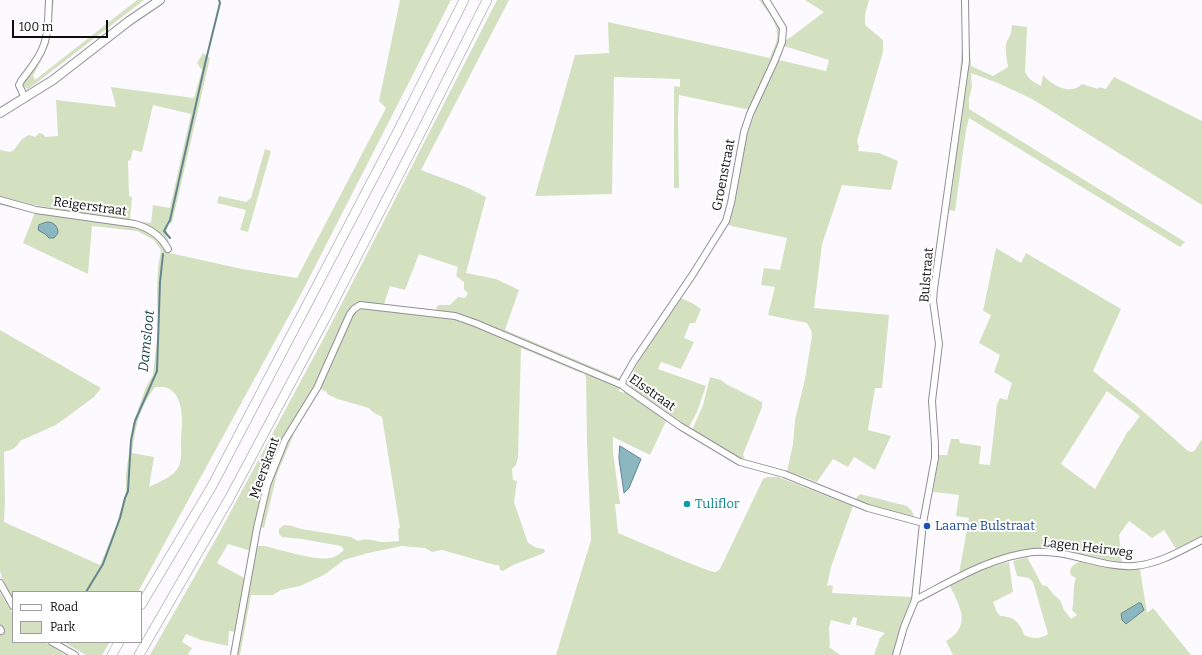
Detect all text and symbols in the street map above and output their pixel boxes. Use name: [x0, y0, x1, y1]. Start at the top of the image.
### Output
scale bar: [14, 12, 110, 38]
text: 100 m: [19, 20, 53, 34]
street label: Groenstraat: [709, 138, 739, 212]
street label: Reigerstraat: [52, 194, 128, 220]
street label: Bulstraat: [917, 247, 937, 303]
water label: Damsloot: [135, 309, 159, 373]
street label: Elsstraat: [626, 371, 678, 415]
street label: Meerskant: [247, 435, 283, 501]
place label: Tuliflor: [695, 496, 740, 512]
marker: Tuliflor: [682, 499, 692, 509]
place label: Laarne Bulstraat: [935, 518, 1035, 534]
marker: Laarne Bulstraat: [922, 521, 932, 531]
street label: Lagen Heirweg: [1042, 535, 1134, 561]
legend: [12, 591, 142, 643]
text: Road: [50, 600, 78, 614]
text: Park: [50, 620, 75, 634]

